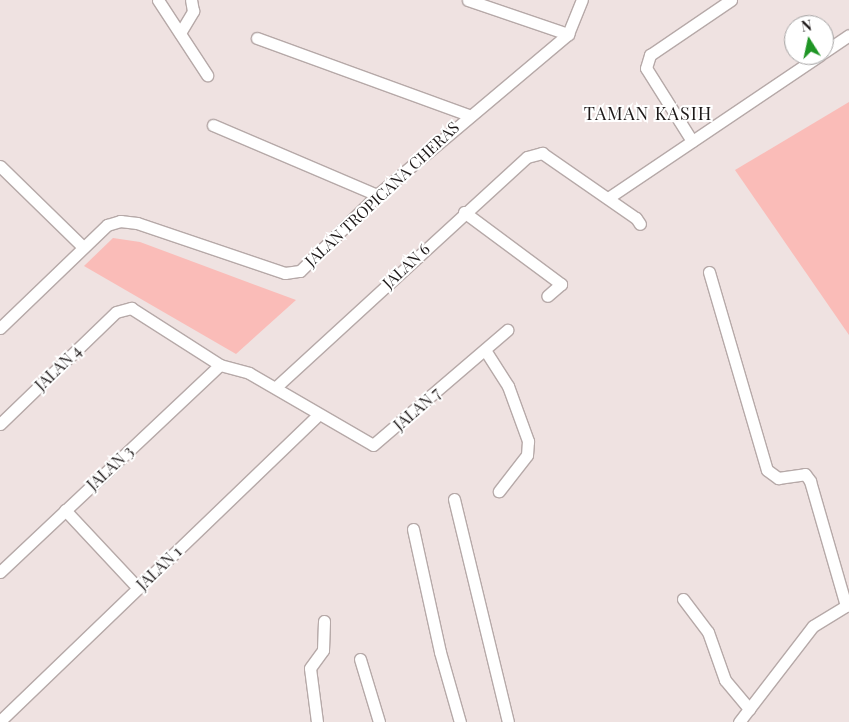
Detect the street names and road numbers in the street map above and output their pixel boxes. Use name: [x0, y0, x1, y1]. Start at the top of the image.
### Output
street label: JALAN TROPICANA CHERAS: [301, 117, 463, 271]
street label: JALAN 6: [378, 239, 434, 293]
street label: JALAN 4: [31, 341, 85, 395]
street label: JALAN 7: [390, 383, 444, 435]
street label: JALAN 3: [83, 442, 137, 494]
street label: JALAN 1: [132, 542, 186, 594]

